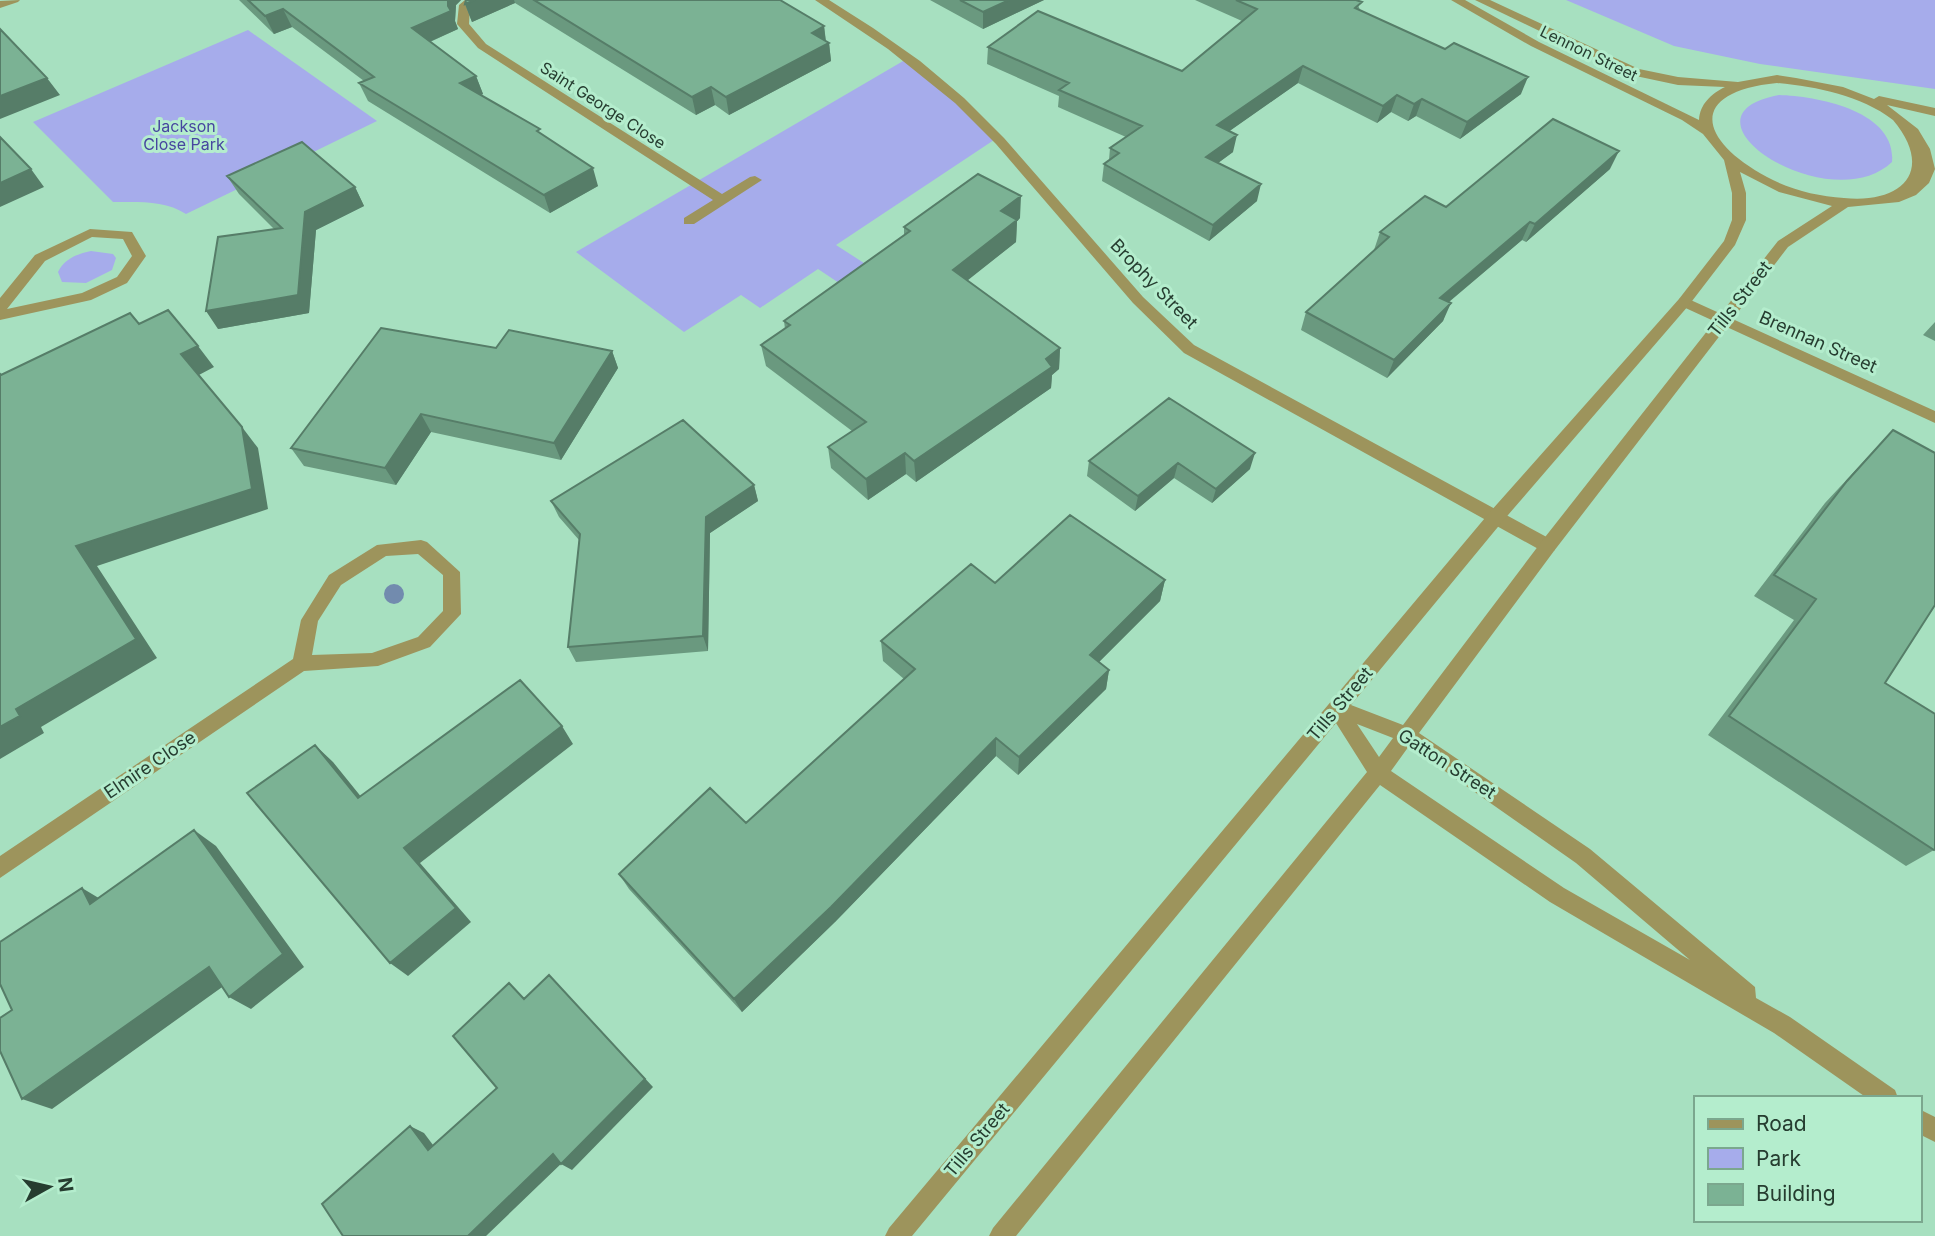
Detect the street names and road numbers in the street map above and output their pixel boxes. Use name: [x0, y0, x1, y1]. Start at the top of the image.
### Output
street label: Lennon Street: [1537, 21, 1641, 85]
street label: Saint George Close: [537, 57, 669, 153]
street label: Brophy Street: [1106, 234, 1202, 333]
street label: Tills Street: [1704, 257, 1776, 341]
street label: Brennan Street: [1756, 306, 1880, 377]
street label: Tills Street: [1303, 662, 1377, 745]
street label: Gatton Street: [1395, 724, 1500, 803]
street label: Elmire Close: [100, 726, 199, 803]
street label: Tills Street: [940, 1098, 1014, 1181]

